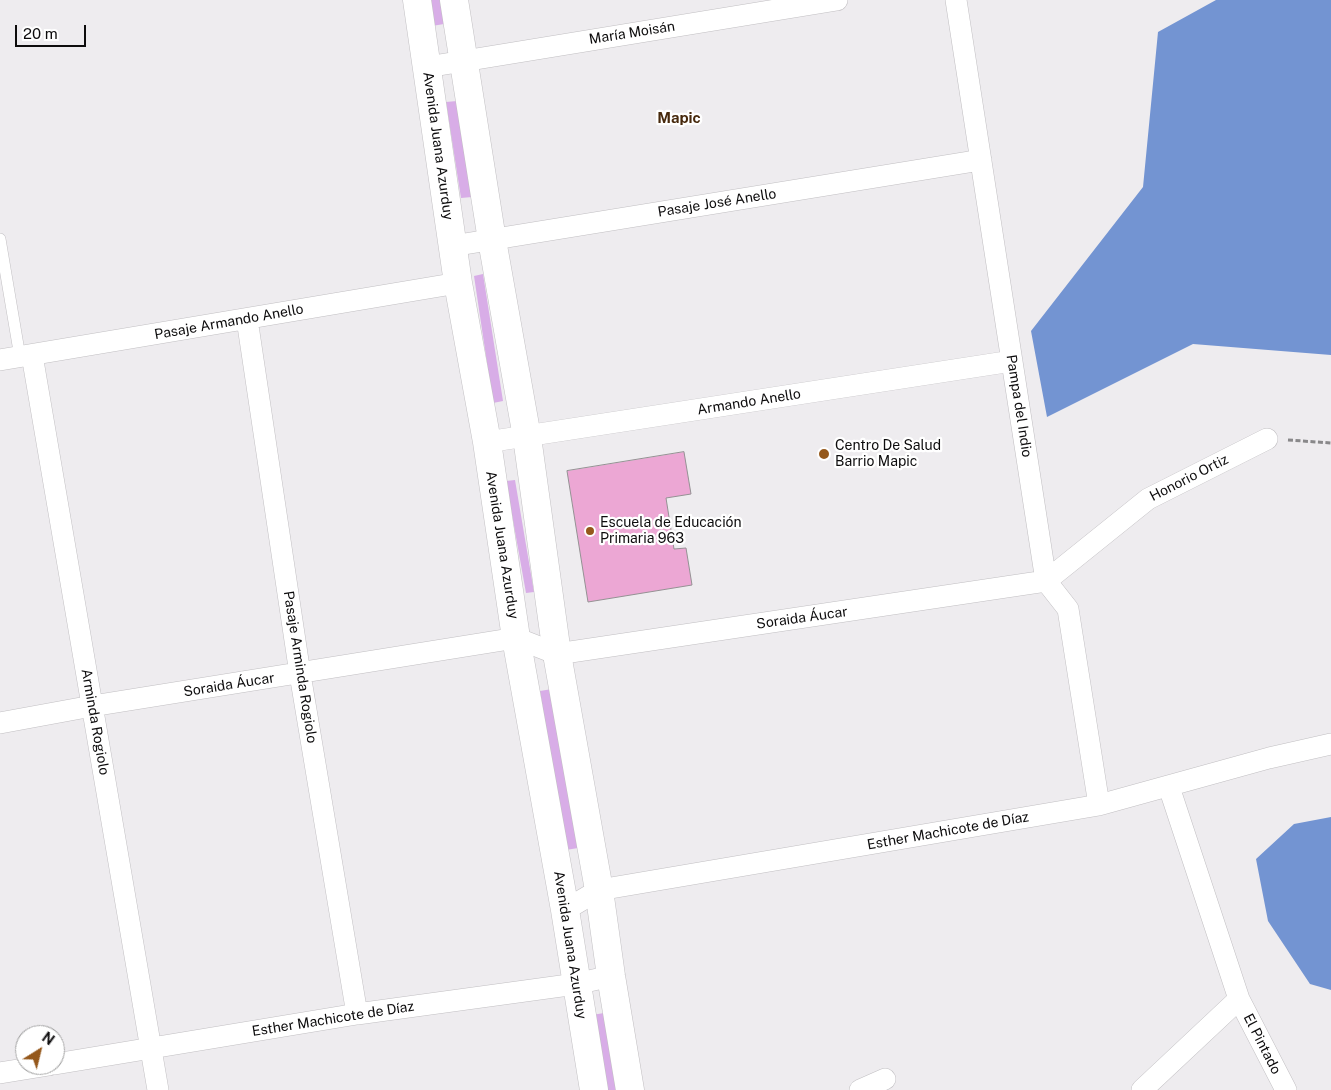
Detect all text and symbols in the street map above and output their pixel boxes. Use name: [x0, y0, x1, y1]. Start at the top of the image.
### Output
scale bar: [18, 15, 89, 47]
street label: María Moisán: [588, 18, 676, 48]
text: 20 m: [23, 25, 58, 42]
street label: Avenida Juana Azurduy: [419, 71, 457, 221]
district label: Mapic: [657, 109, 701, 127]
street label: Pasaje José Anello: [657, 185, 777, 221]
street label: Pasaje Armando Anello: [153, 301, 305, 343]
street label: Pampa del Indio: [1003, 353, 1035, 459]
street label: Armando Anello: [696, 386, 802, 418]
place label: Centro De Salud Barrio Mapic: [835, 438, 941, 471]
marker: Centro De Salud Barrio Mapic: [817, 447, 831, 461]
street label: Honorio Ortiz: [1147, 451, 1231, 505]
street label: Avenida Juana Azurduy: [482, 470, 522, 620]
place label: Escuela de Educación Primaria 963: [600, 515, 742, 548]
marker: Escuela de Educación Primaria 963: [584, 525, 596, 537]
street label: Pasaje Arminda Rogiolo: [280, 590, 320, 744]
street label: Soraida Áucar: [755, 603, 849, 633]
street label: Arminda Rogiolo: [77, 668, 113, 776]
street label: Soraida Áucar: [182, 670, 276, 700]
street label: Esther Machicote de Díaz: [866, 808, 1030, 854]
street label: Avenida Juana Azurduy: [550, 870, 590, 1020]
street label: Esther Machicote de Díaz: [251, 998, 415, 1040]
street label: El Pintado: [1240, 1011, 1284, 1077]
north arrow: [15, 1025, 65, 1075]
text: N: [39, 1029, 57, 1048]

